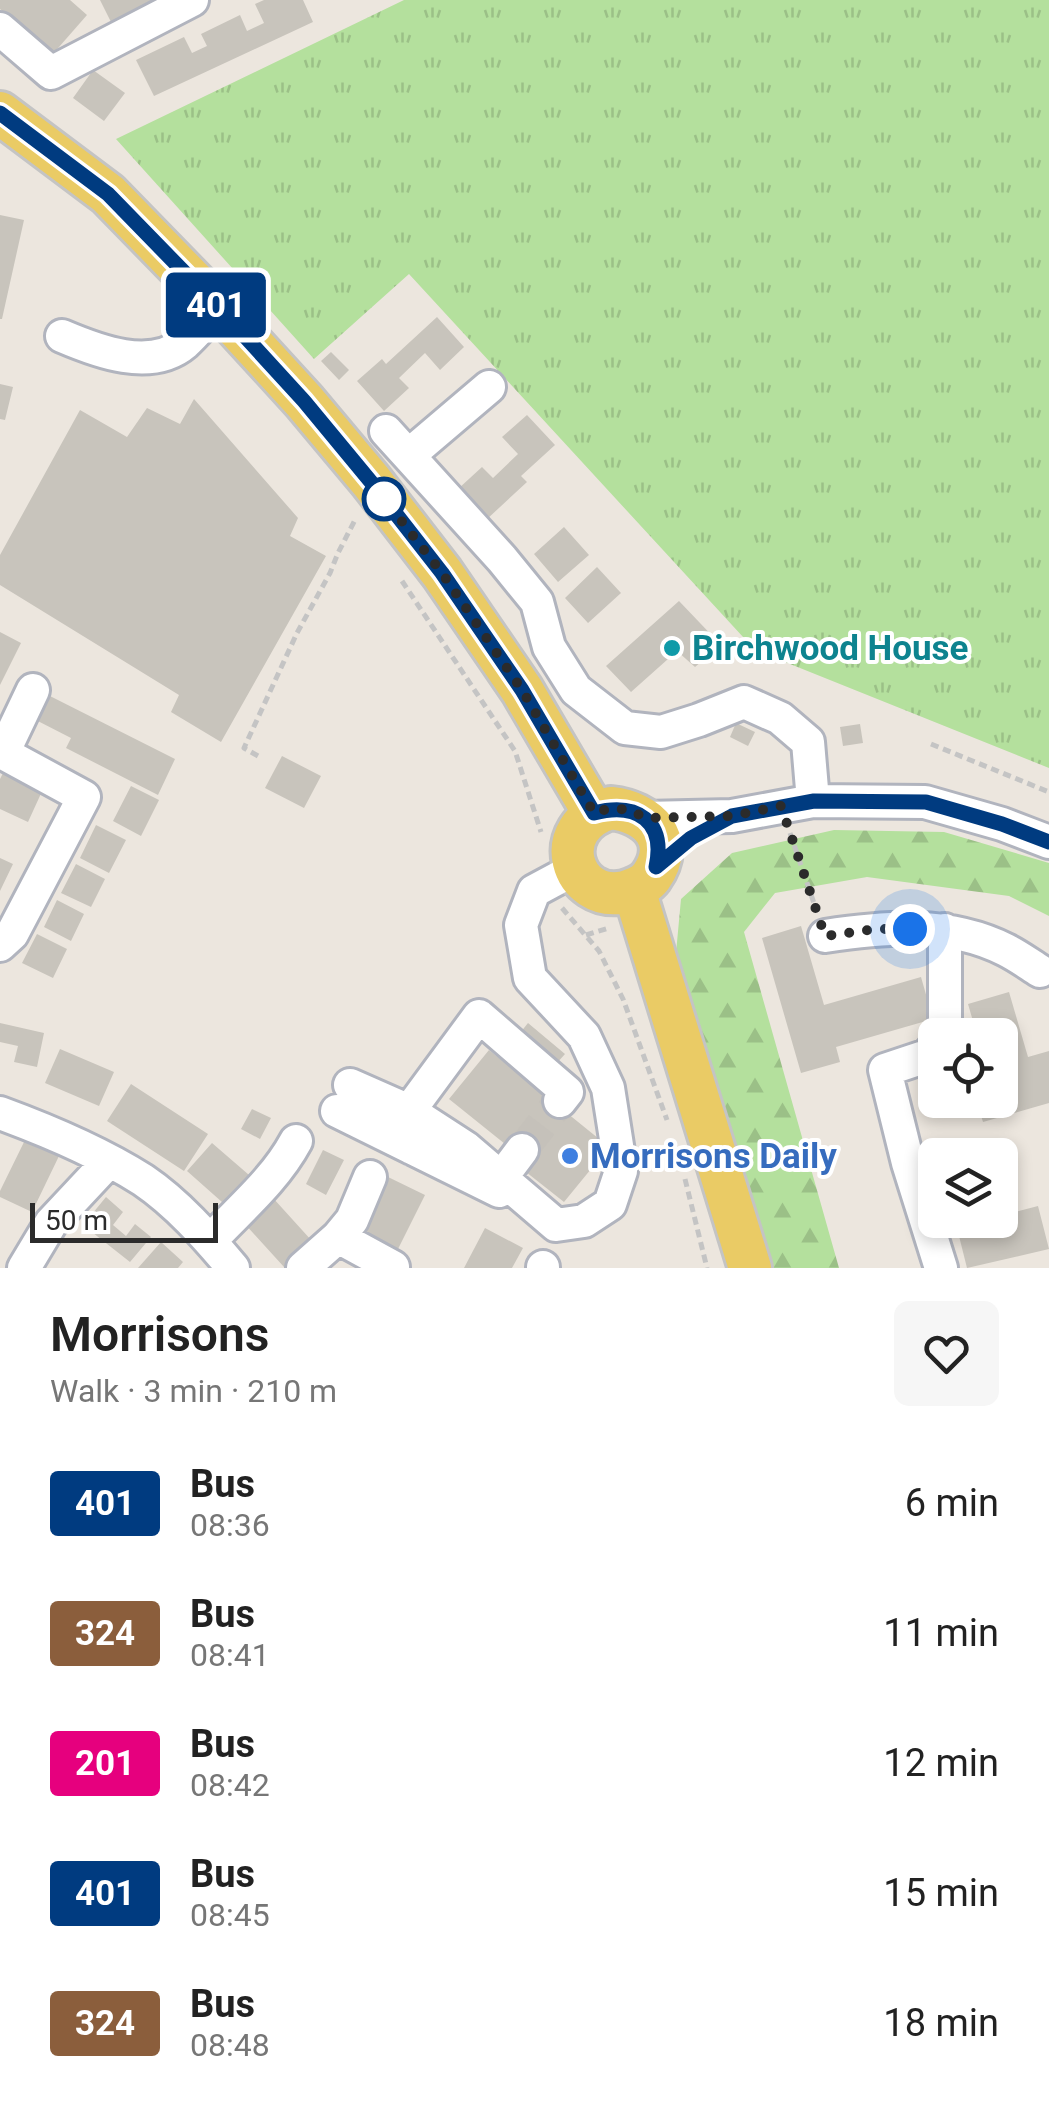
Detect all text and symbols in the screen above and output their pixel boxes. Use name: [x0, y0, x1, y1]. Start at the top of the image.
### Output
line badge: 401: [158, 272, 274, 338]
text: 401: [186, 285, 246, 326]
unlabelled marker: [363, 478, 405, 520]
place label: Birchwood House: [692, 628, 969, 669]
marker: Birchwood House: [661, 637, 683, 659]
your location: [885, 904, 935, 954]
map controls: [918, 1018, 1018, 1238]
button: locate: [918, 1018, 1018, 1118]
place label: Morrisons Daily: [590, 1136, 837, 1177]
button: layers: [918, 1138, 1018, 1238]
marker: Morrisons Daily: [559, 1145, 581, 1167]
scale bar: [30, 1198, 218, 1242]
text: 50 m: [45, 1204, 108, 1237]
button: heart: [894, 1301, 999, 1406]
text: Morrisons: [50, 1306, 270, 1363]
text: Walk · 3 min · 210 m: [50, 1372, 337, 1410]
text: Bus: [190, 1462, 255, 1506]
text: 6 min: [905, 1481, 999, 1525]
text: 401: [75, 1483, 135, 1524]
text: 08:36: [190, 1506, 270, 1544]
text: Bus: [190, 1592, 255, 1636]
text: 11 min: [883, 1611, 999, 1655]
text: 324: [75, 1613, 135, 1654]
text: 08:41: [190, 1636, 270, 1674]
text: Bus: [190, 1722, 255, 1766]
text: 12 min: [883, 1741, 999, 1785]
text: 201: [75, 1743, 135, 1784]
text: 08:42: [190, 1766, 270, 1804]
text: Bus: [190, 1852, 255, 1896]
text: 15 min: [883, 1871, 999, 1915]
text: 401: [75, 1873, 135, 1914]
text: 08:45: [190, 1896, 270, 1934]
text: Bus: [190, 1982, 255, 2026]
text: 18 min: [883, 2001, 999, 2045]
text: 324: [75, 2003, 135, 2044]
text: 08:48: [190, 2026, 270, 2064]

